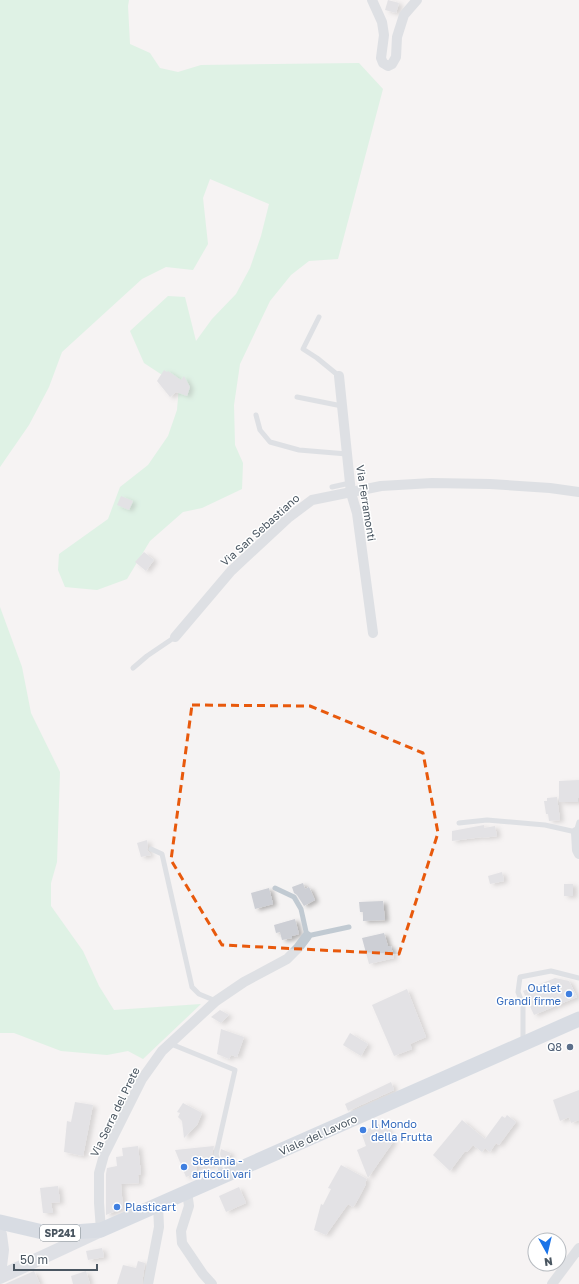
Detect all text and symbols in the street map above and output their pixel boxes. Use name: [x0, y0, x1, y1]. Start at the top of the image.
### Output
street label: Via Ferramonti: [354, 464, 379, 542]
street label: Via San Sebastiano: [218, 491, 302, 568]
place label: Outlet Grandi firme: [496, 981, 561, 1007]
marker: Outlet Grandi firme: [564, 989, 574, 999]
place label: Q8: [547, 1040, 562, 1053]
marker: Q8: [565, 1042, 575, 1052]
street label: Via Serra del Prete: [87, 1065, 142, 1159]
street label: Viale del Lavoro: [277, 1111, 359, 1158]
place label: Il Mondo della Frutta: [371, 1117, 433, 1143]
marker: Il Mondo della Frutta: [358, 1125, 368, 1135]
place label: Stefania - articoli vari: [192, 1154, 251, 1180]
marker: Stefania - articoli vari: [179, 1162, 189, 1172]
place label: Plasticart: [125, 1200, 176, 1213]
marker: Plasticart: [112, 1202, 122, 1212]
road number: SP241: [40, 1225, 80, 1241]
north arrow: [527, 1232, 567, 1272]
scale bar: [14, 1246, 97, 1272]
text: 50 m: [20, 1252, 48, 1267]
text: N: [543, 1255, 554, 1269]

